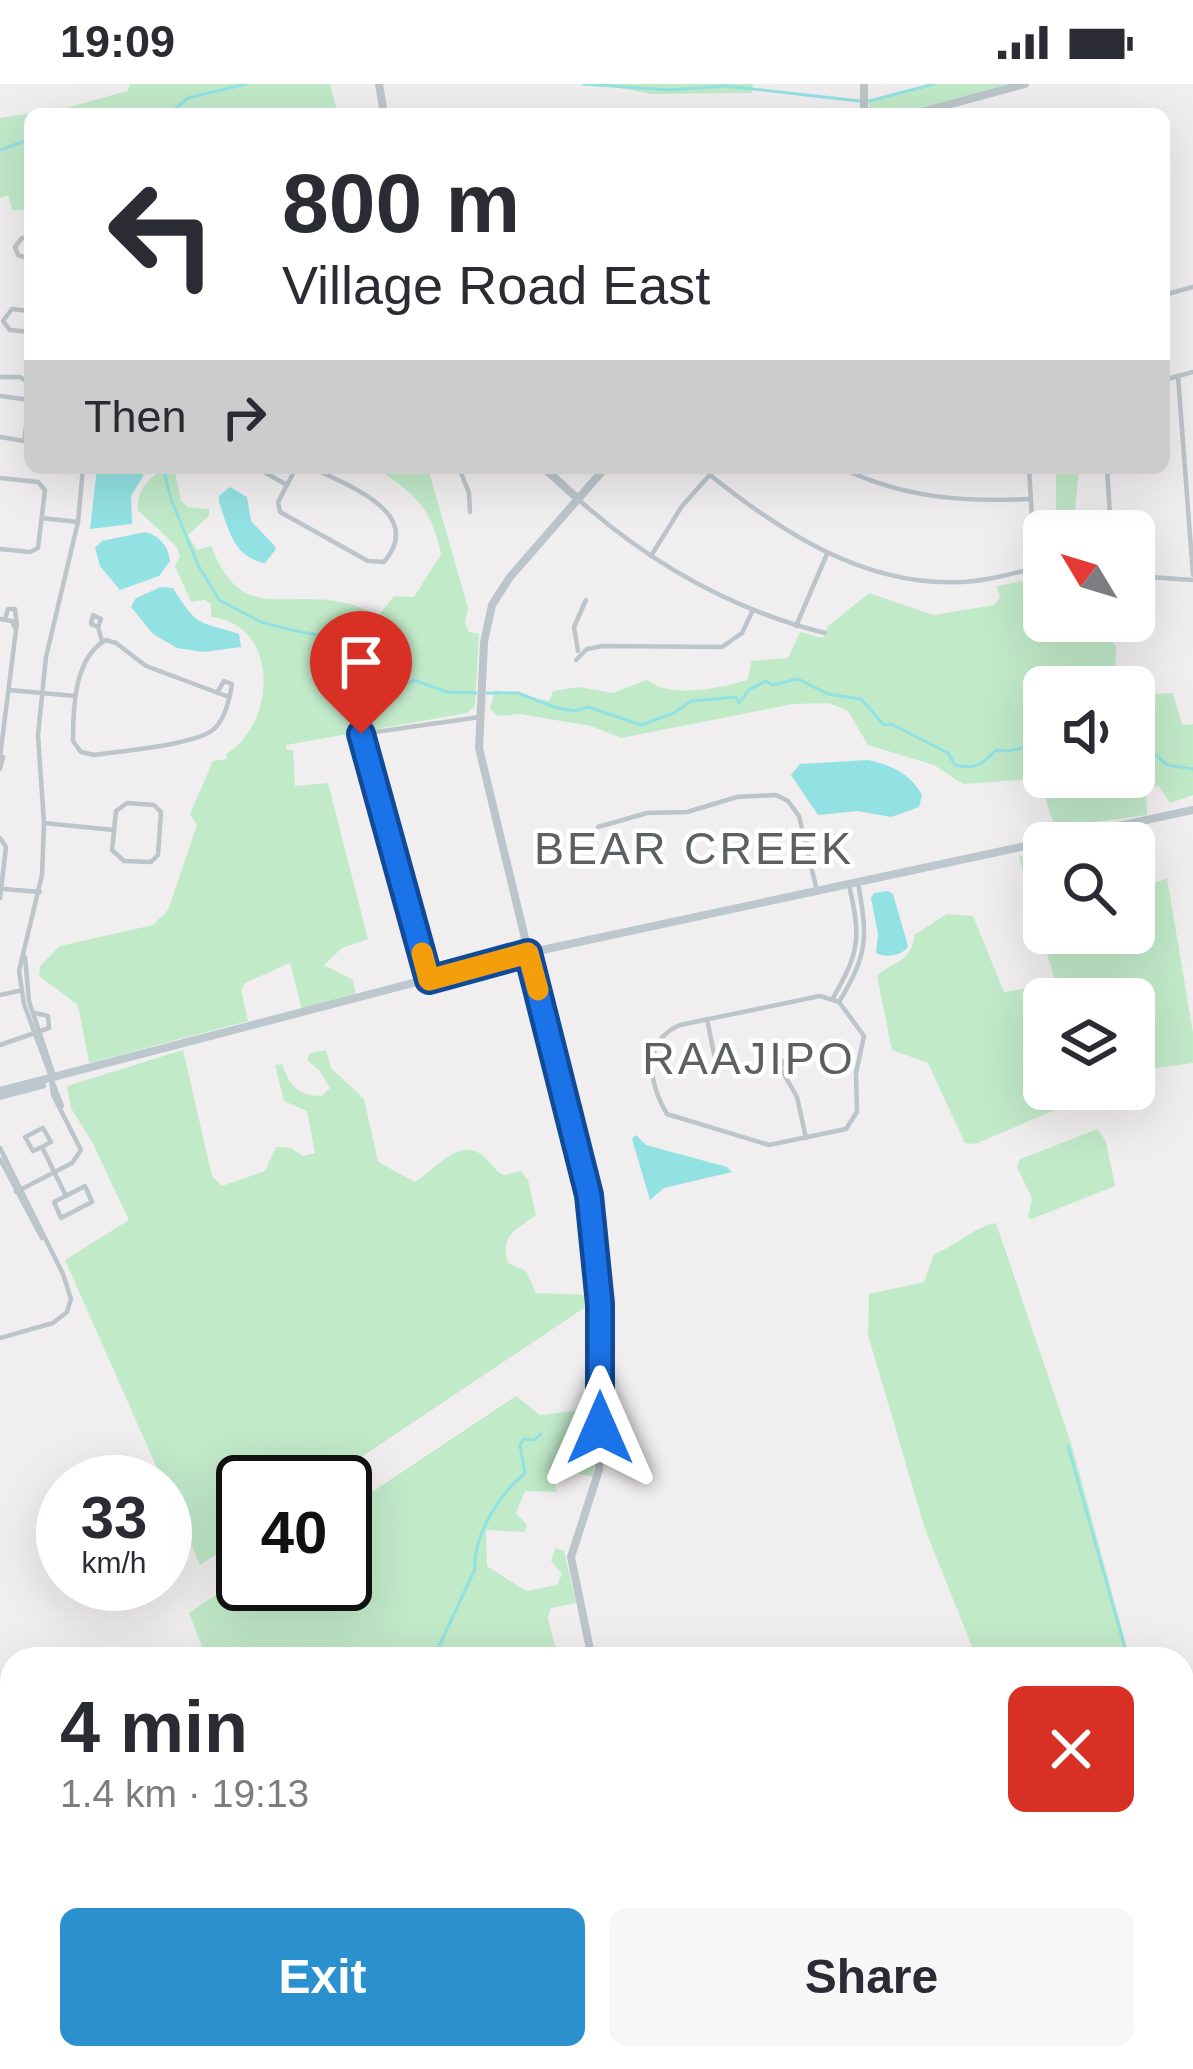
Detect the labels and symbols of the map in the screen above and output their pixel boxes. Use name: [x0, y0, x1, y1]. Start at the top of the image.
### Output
north arrow: [1023, 510, 1155, 642]
pin: [310, 611, 412, 734]
district label: BEAR CREEK: [534, 823, 854, 874]
district label: RAAJIPO: [642, 1033, 856, 1084]
position arrow: [537, 1365, 663, 1491]
speed limit sign: 40: [216, 1455, 372, 1611]

